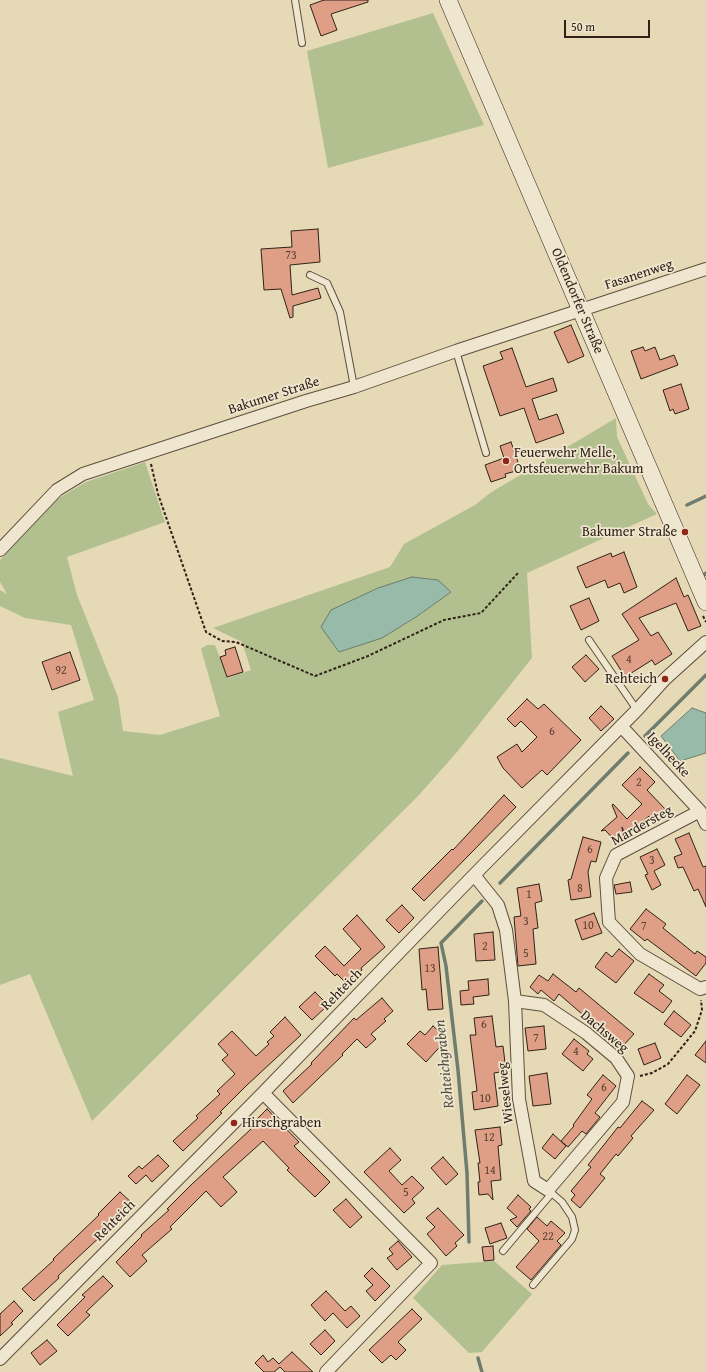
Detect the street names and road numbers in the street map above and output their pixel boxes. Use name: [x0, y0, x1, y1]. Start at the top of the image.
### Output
street label: Oldendorfer Straße: [547, 246, 607, 356]
street label: Fasanenweg: [603, 256, 675, 294]
street label: Bakumer Straße: [226, 373, 322, 419]
street label: Igelhecke: [643, 729, 693, 781]
street label: Mardersteg: [608, 802, 676, 850]
street label: Rehteich: [318, 966, 366, 1014]
street label: Dachsweg: [576, 1007, 632, 1057]
street label: Wieselweg: [494, 1061, 518, 1125]
street label: Rehteich: [91, 1197, 139, 1245]

